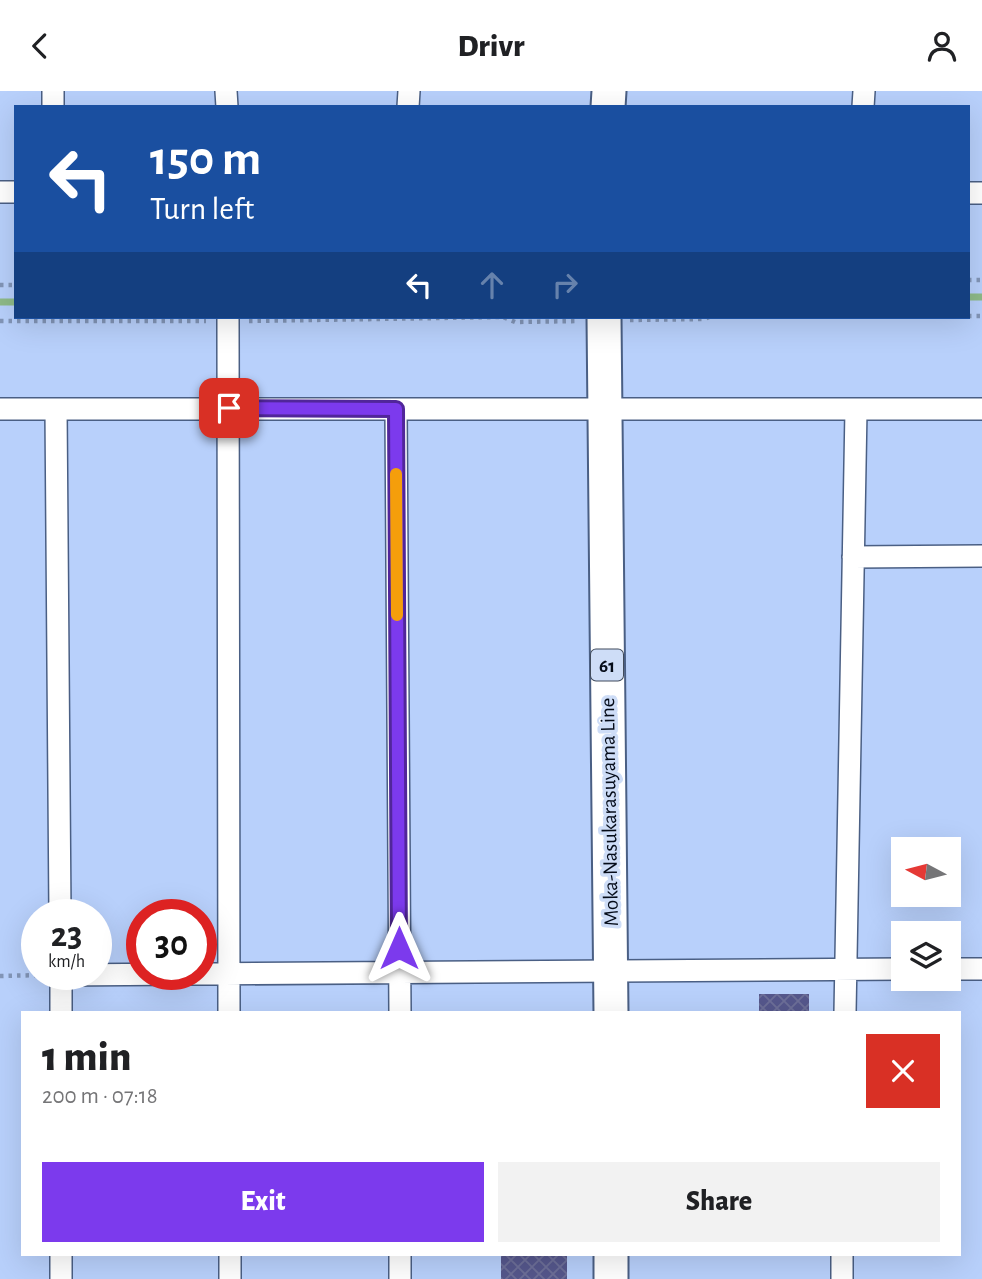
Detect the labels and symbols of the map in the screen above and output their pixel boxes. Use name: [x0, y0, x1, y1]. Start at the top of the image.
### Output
pin: [199, 378, 259, 438]
road number: 61: [591, 649, 623, 681]
street label: Moka-Nasukarasuyama Line: [597, 697, 622, 927]
north arrow: [891, 837, 961, 907]
speed limit sign: 30: [126, 899, 217, 990]
position arrow: [362, 911, 436, 985]

